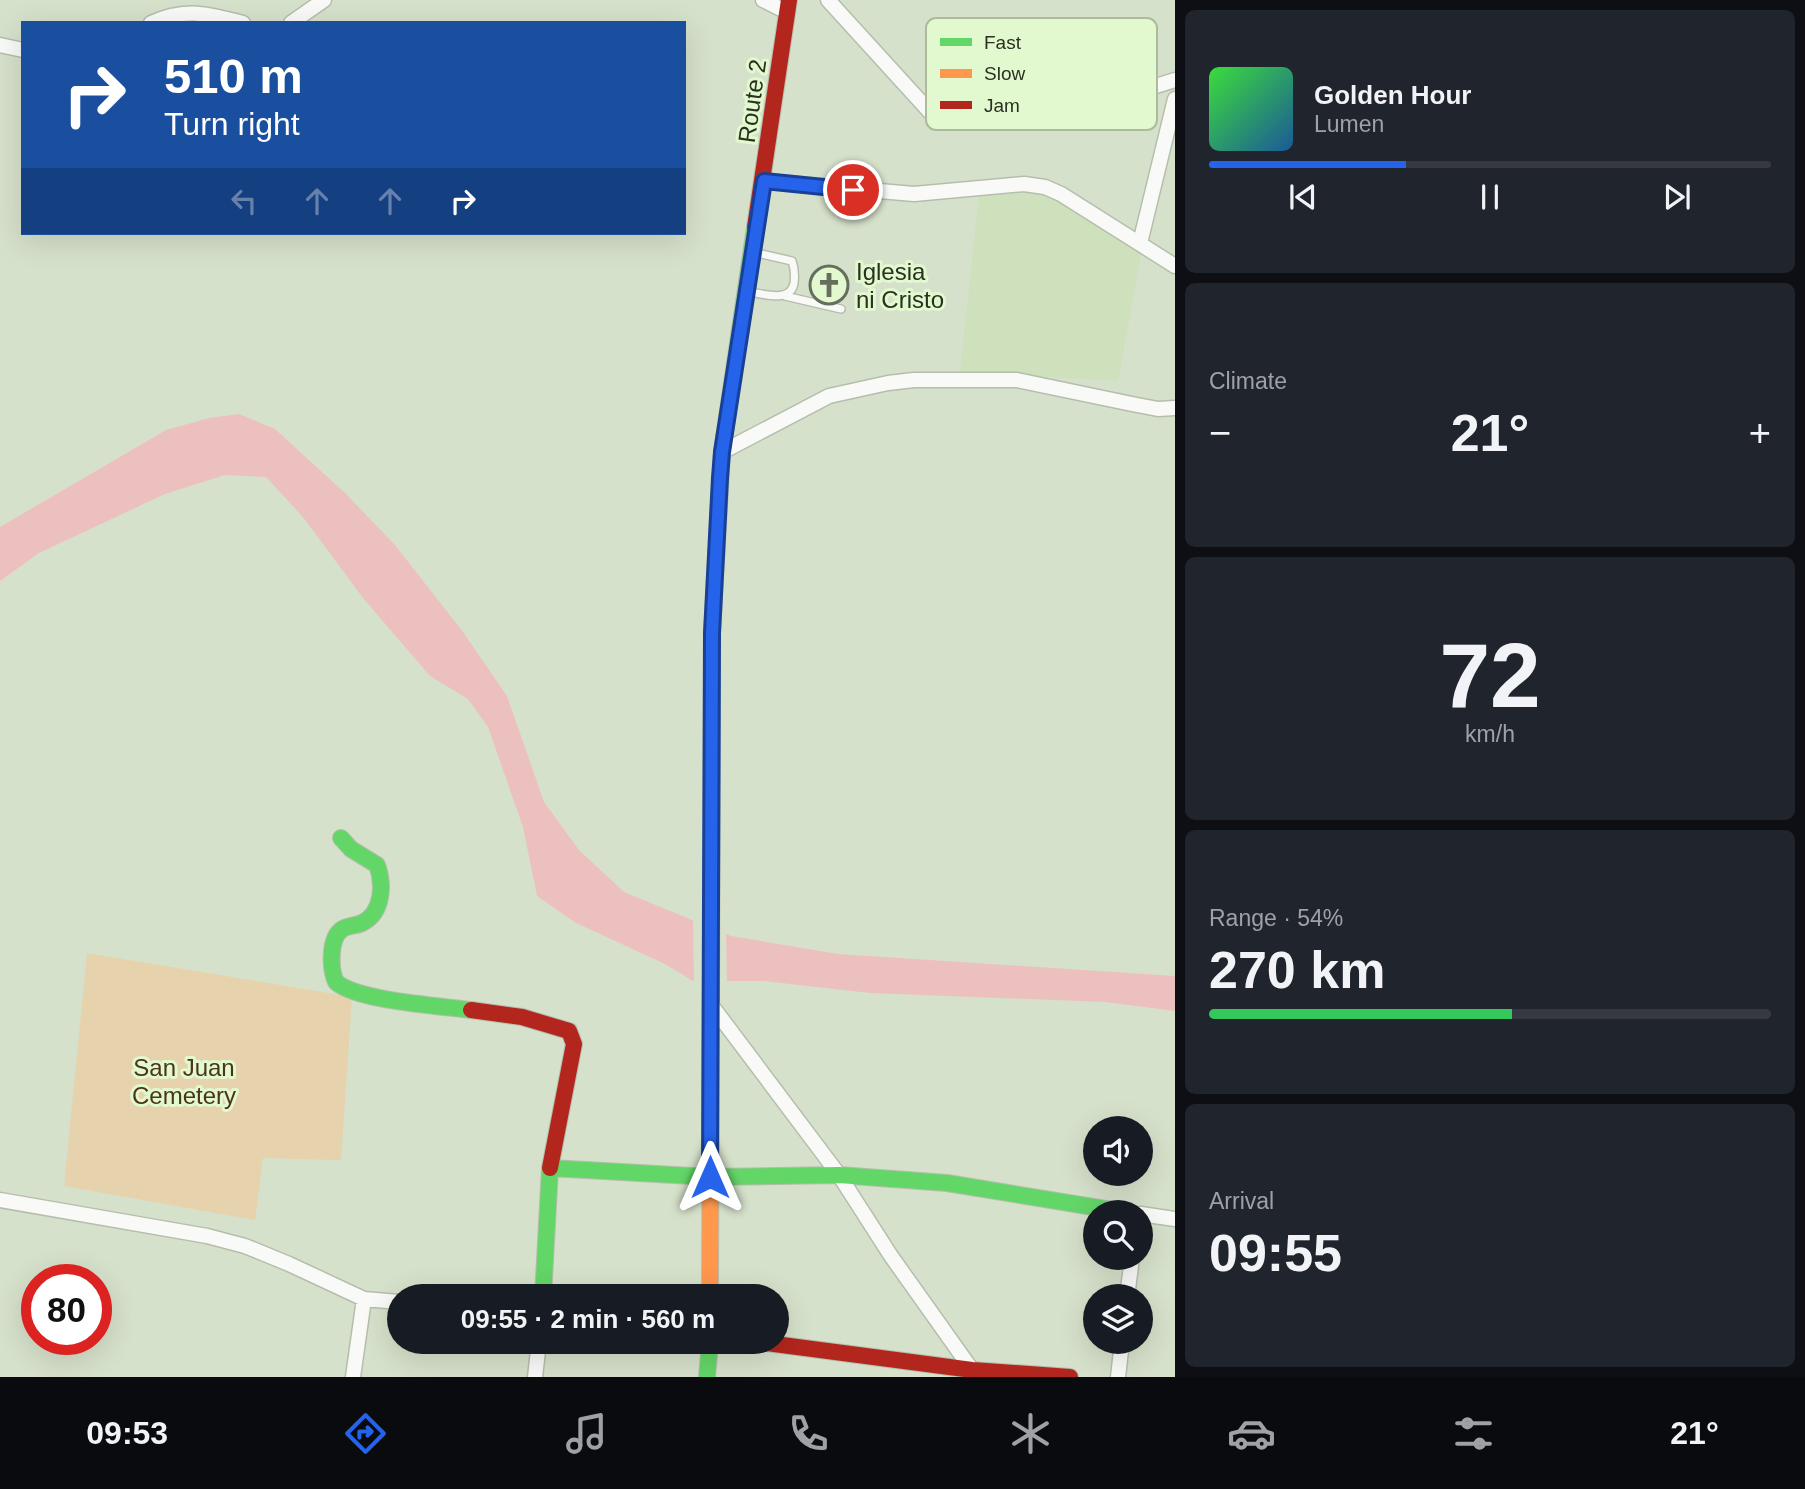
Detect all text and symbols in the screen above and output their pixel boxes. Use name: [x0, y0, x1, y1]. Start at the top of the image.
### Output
legend: [926, 18, 1157, 130]
text: Fast: [984, 32, 1022, 53]
icon: right: [49, 49, 140, 140]
text: 510 m: [164, 49, 303, 103]
street label: Route 2: [733, 57, 771, 145]
text: Slow: [984, 63, 1025, 84]
text: Golden Hour: [1314, 80, 1471, 110]
text: Jam: [984, 95, 1020, 116]
text: Turn right: [164, 106, 300, 142]
text: Lumen: [1314, 111, 1384, 137]
pin: [823, 160, 883, 220]
icon: arrive: [834, 171, 872, 209]
icon: previous: [1284, 178, 1322, 216]
icon: pause: [1471, 178, 1509, 216]
icon: next: [1658, 178, 1696, 216]
icon: left: [225, 182, 263, 220]
icon: ahead: [298, 182, 336, 220]
icon: ahead: [371, 182, 409, 220]
icon: right: [444, 182, 482, 220]
place label: Iglesia ni Cristo: [856, 258, 944, 313]
church icon: Iglesia ni Cristo: [808, 264, 850, 306]
text: Climate: [1209, 368, 1287, 394]
text: 21°: [1451, 404, 1529, 462]
text: −: [1209, 412, 1231, 454]
text: +: [1749, 412, 1771, 454]
text: 72: [1439, 625, 1541, 726]
text: km/h: [1465, 721, 1515, 747]
text: Range · 54%: [1209, 905, 1343, 931]
text: 270 km: [1209, 941, 1385, 999]
park label: San Juan Cemetery: [132, 1054, 236, 1109]
map controls: [1083, 1116, 1153, 1354]
button: sound: [1083, 1116, 1153, 1186]
position arrow: [673, 1140, 747, 1214]
text: Arrival: [1209, 1188, 1274, 1214]
button: search: [1083, 1200, 1153, 1270]
text: 09:55: [1209, 1224, 1342, 1282]
speed limit sign: 80: [21, 1264, 112, 1355]
button: layers: [1083, 1284, 1153, 1354]
text: 09:55 · 2 min · 560 m: [461, 1304, 715, 1334]
icon: directions: [341, 1409, 390, 1458]
icon: music: [562, 1409, 611, 1458]
icon: phone: [784, 1409, 833, 1458]
icon: climate: [1006, 1409, 1055, 1458]
icon: car: [1227, 1409, 1276, 1458]
icon: filters: [1449, 1409, 1498, 1458]
text: 09:53: [86, 1415, 168, 1451]
text: 21°: [1670, 1415, 1719, 1451]

